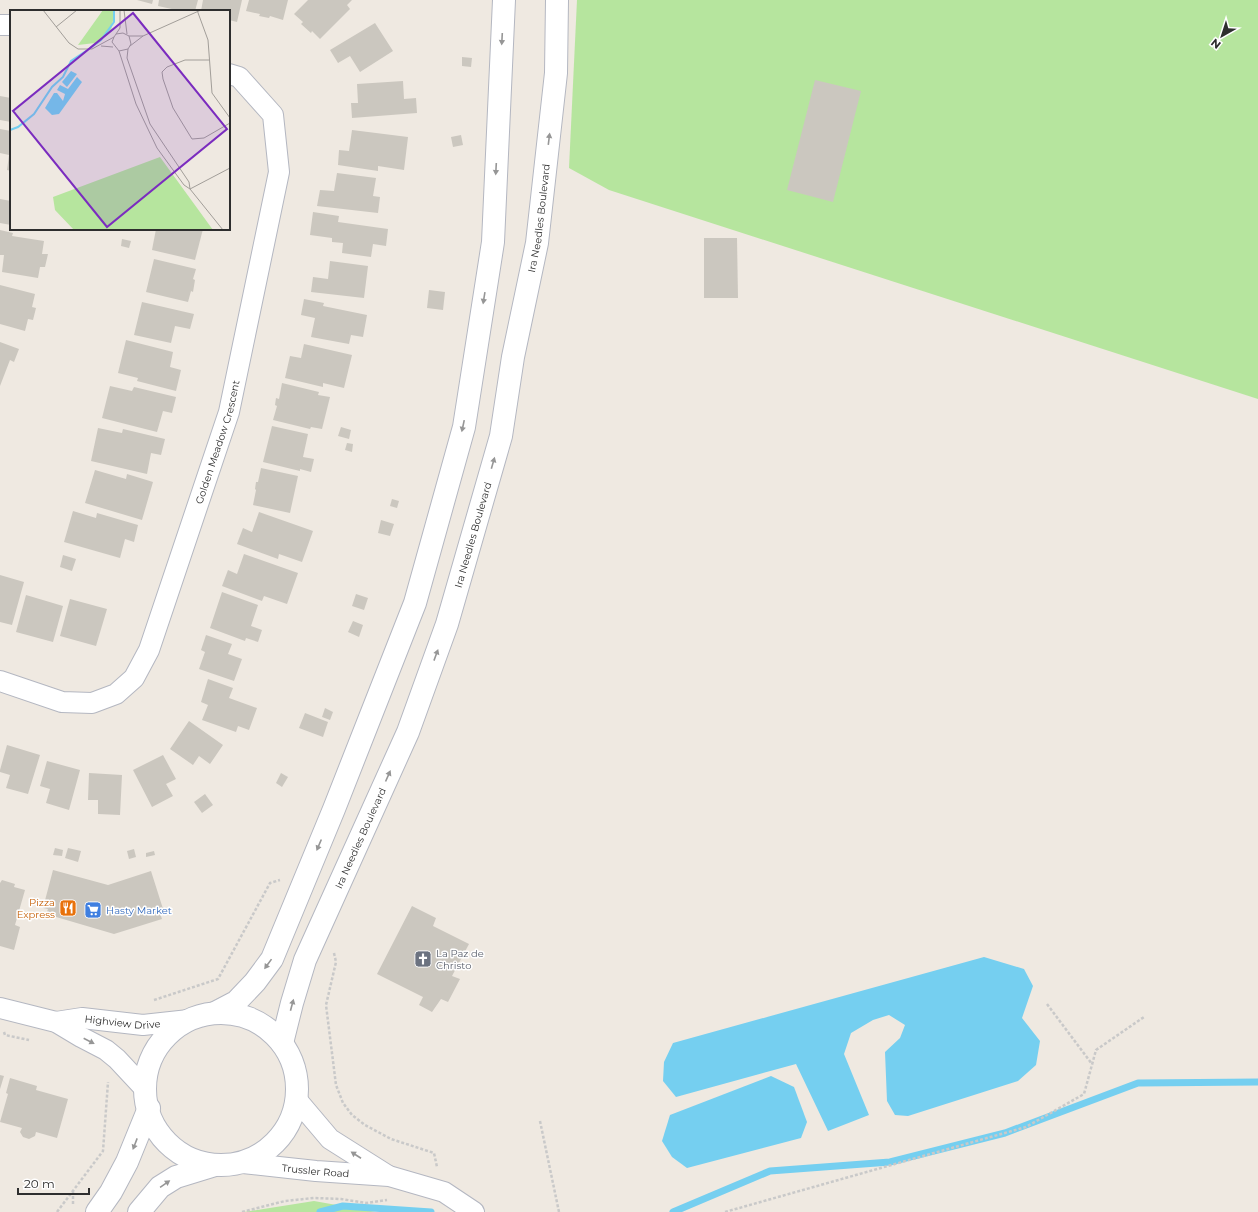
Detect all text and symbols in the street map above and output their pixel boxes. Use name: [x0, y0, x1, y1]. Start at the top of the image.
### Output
inset map: [10, 10, 230, 230]
north arrow: [1202, 16, 1242, 56]
one-way arrow: [499, 33, 506, 45]
text: N: [1208, 36, 1224, 52]
one-way arrow: [545, 133, 552, 145]
one-way arrow: [493, 163, 500, 175]
street label: Ira Needles Boulevard: [524, 163, 552, 274]
one-way arrow: [481, 292, 487, 304]
street label: Golden Meadow Crescent: [192, 379, 242, 506]
one-way arrow: [460, 420, 466, 433]
one-way arrow: [490, 457, 496, 469]
street label: Ira Needles Boulevard: [451, 480, 494, 589]
one-way arrow: [433, 648, 439, 660]
one-way arrow: [385, 770, 391, 781]
street label: Ira Needles Boulevard: [332, 785, 389, 891]
one-way arrow: [316, 839, 322, 850]
place label: Pizza Express: [17, 896, 55, 921]
restaurant icon: Pizza Express: [58, 898, 78, 918]
supermarket icon: Hasty Market: [83, 900, 103, 920]
place label: Hasty Market: [106, 904, 172, 917]
place label: La Paz de Christo: [436, 947, 484, 972]
church icon: La Paz de Christo: [413, 949, 433, 969]
one-way arrow: [264, 959, 272, 970]
one-way arrow: [289, 999, 295, 1011]
street label: Highview Drive: [84, 1012, 161, 1032]
one-way arrow: [83, 1038, 95, 1044]
one-way arrow: [131, 1139, 137, 1151]
one-way arrow: [351, 1151, 361, 1159]
street label: Trussler Road: [281, 1161, 350, 1180]
scale bar: [18, 1170, 89, 1196]
text: 20 m: [24, 1176, 55, 1191]
one-way arrow: [160, 1180, 171, 1188]

